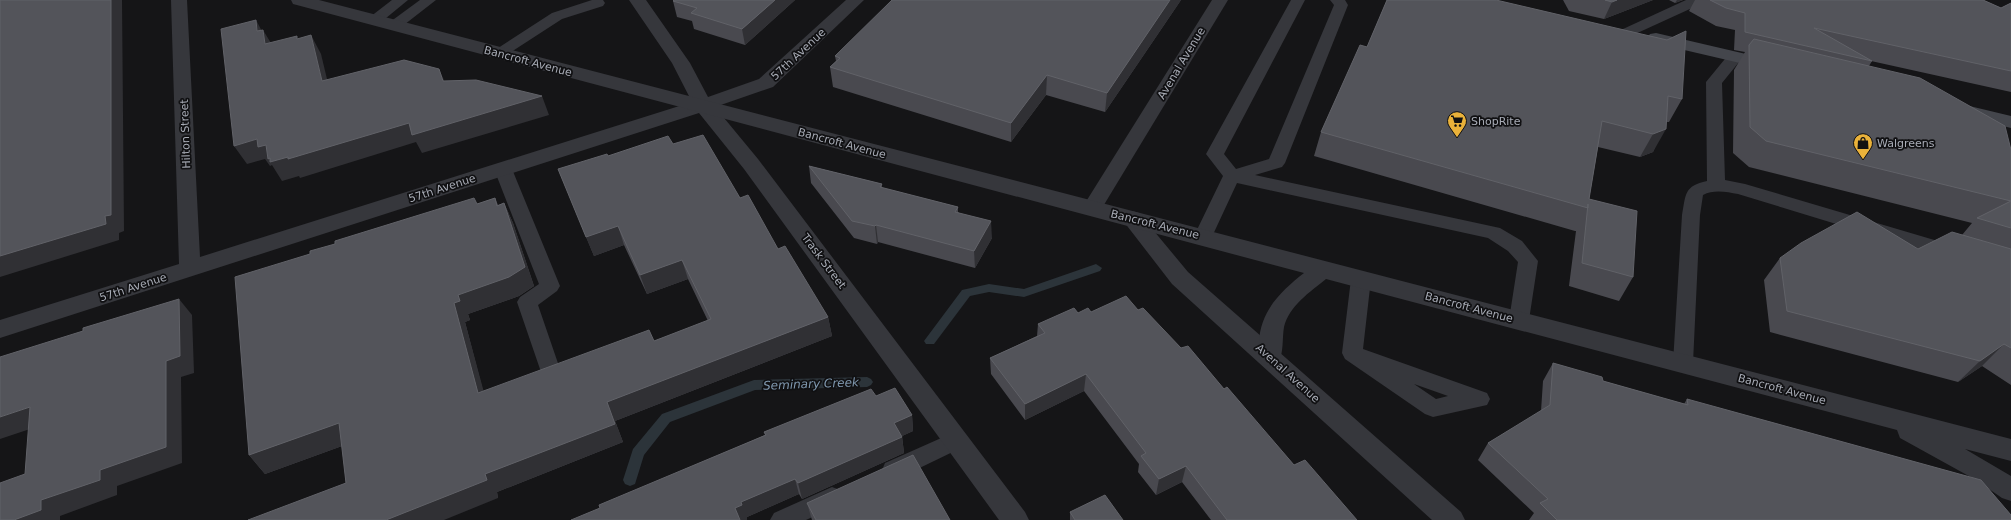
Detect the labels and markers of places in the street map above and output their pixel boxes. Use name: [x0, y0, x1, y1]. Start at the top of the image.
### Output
supermarket icon: ShopRite: [1446, 110, 1468, 138]
place label: ShopRite: [1471, 115, 1521, 128]
shop icon: Walgreens: [1852, 132, 1874, 160]
place label: Walgreens: [1877, 137, 1935, 150]

